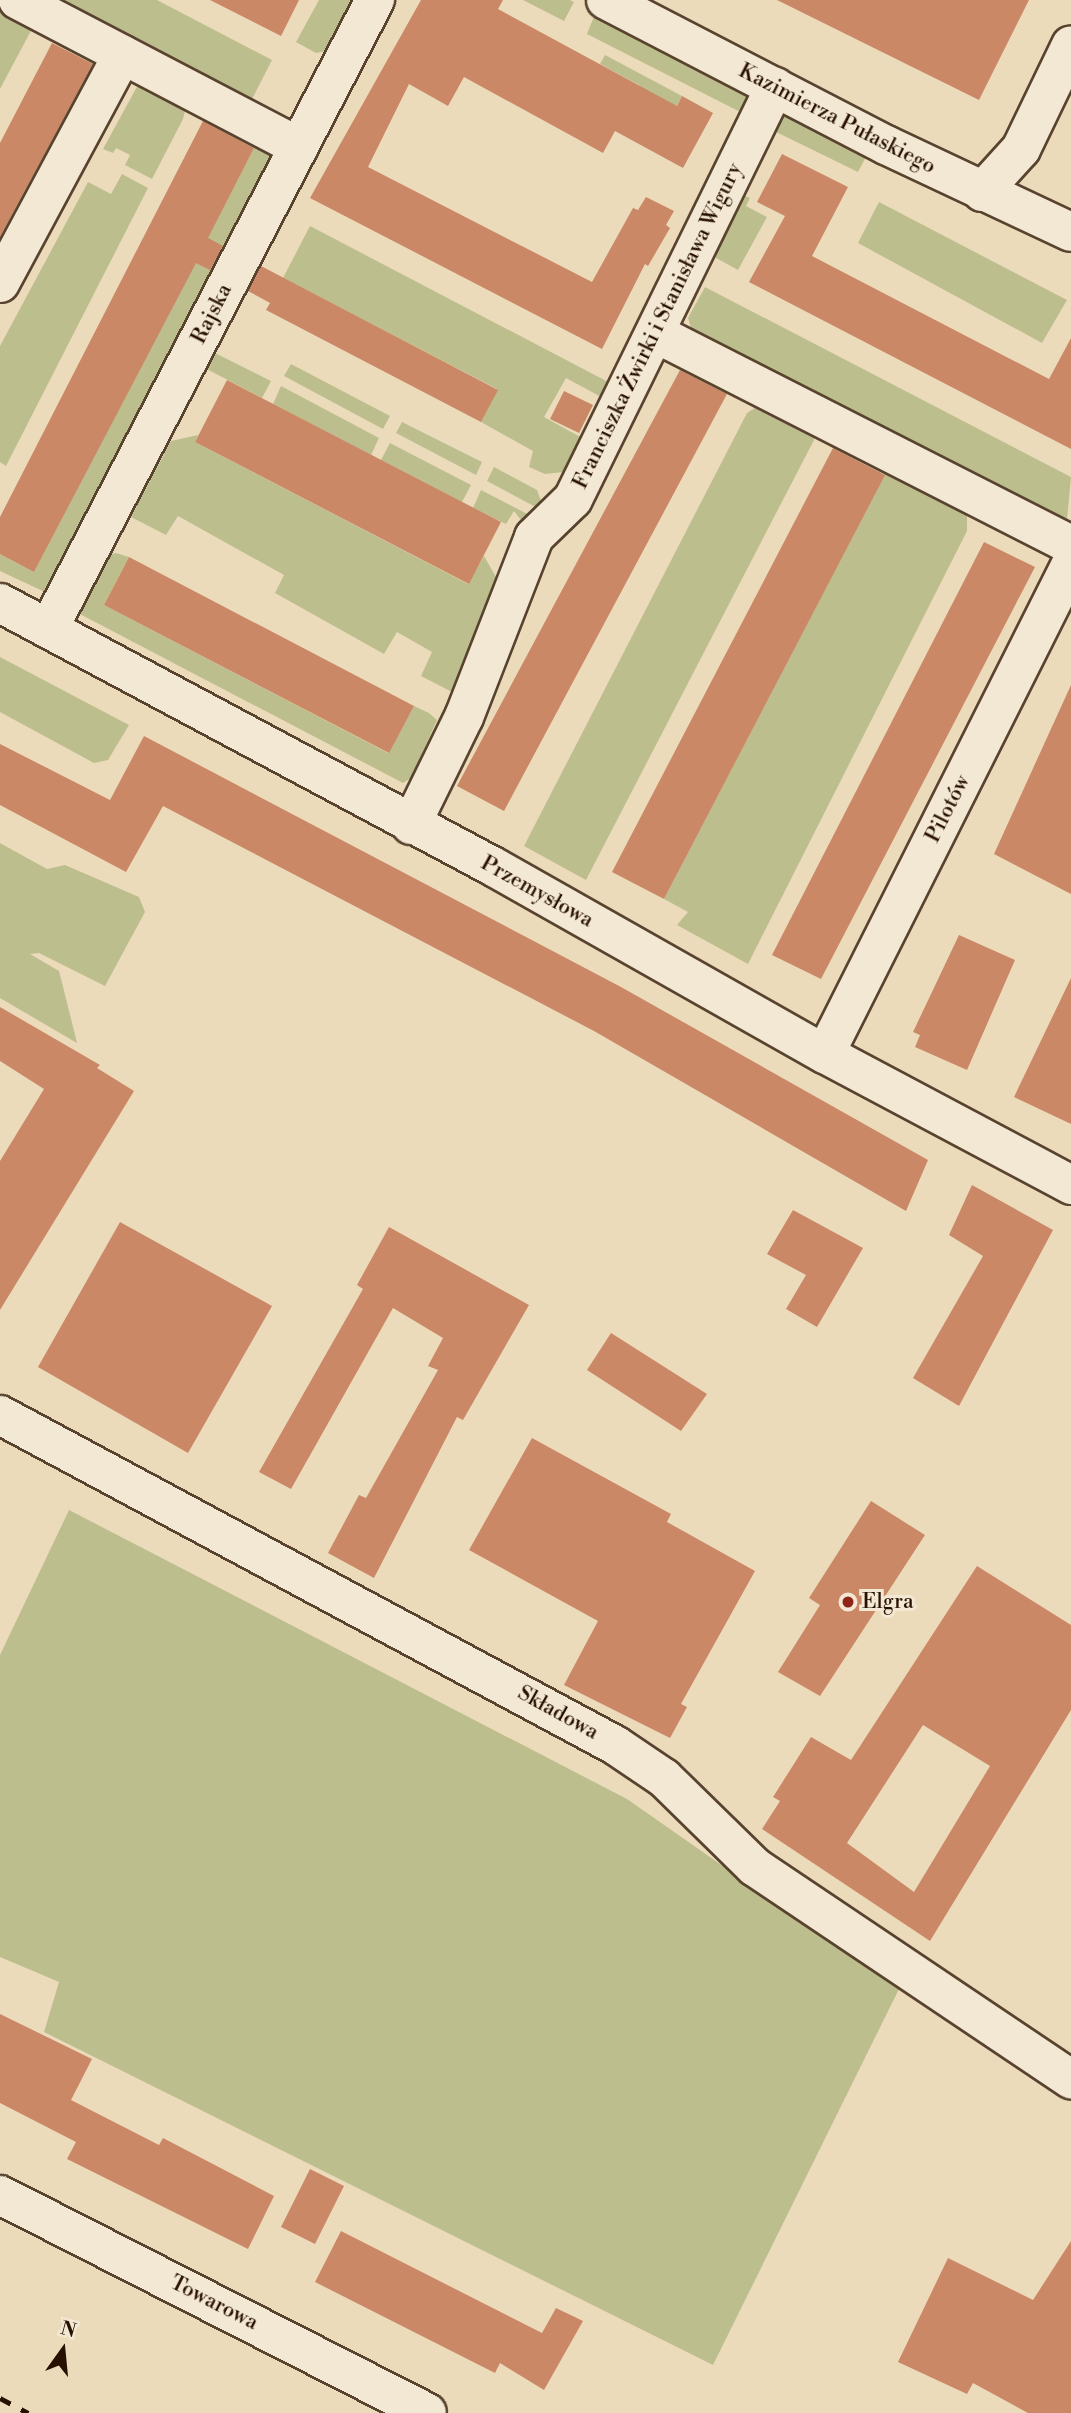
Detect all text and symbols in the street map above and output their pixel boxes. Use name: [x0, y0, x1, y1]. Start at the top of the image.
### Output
street label: Kazimierza Pułaskiego: [734, 58, 940, 180]
street label: Franciszka Żwirki i Stanisława Wigury: [568, 159, 748, 493]
street label: Rajska: [186, 280, 238, 348]
street label: Pilotów: [920, 771, 976, 847]
street label: Przemysłowa: [476, 851, 598, 933]
place label: Elgra: [862, 1589, 914, 1615]
marker: Elgra: [840, 1594, 856, 1610]
street label: Składowa: [513, 1681, 603, 1745]
street label: Towarowa: [166, 2270, 262, 2336]
north arrow: [28, 2315, 98, 2385]
text: N: [58, 2316, 79, 2343]

